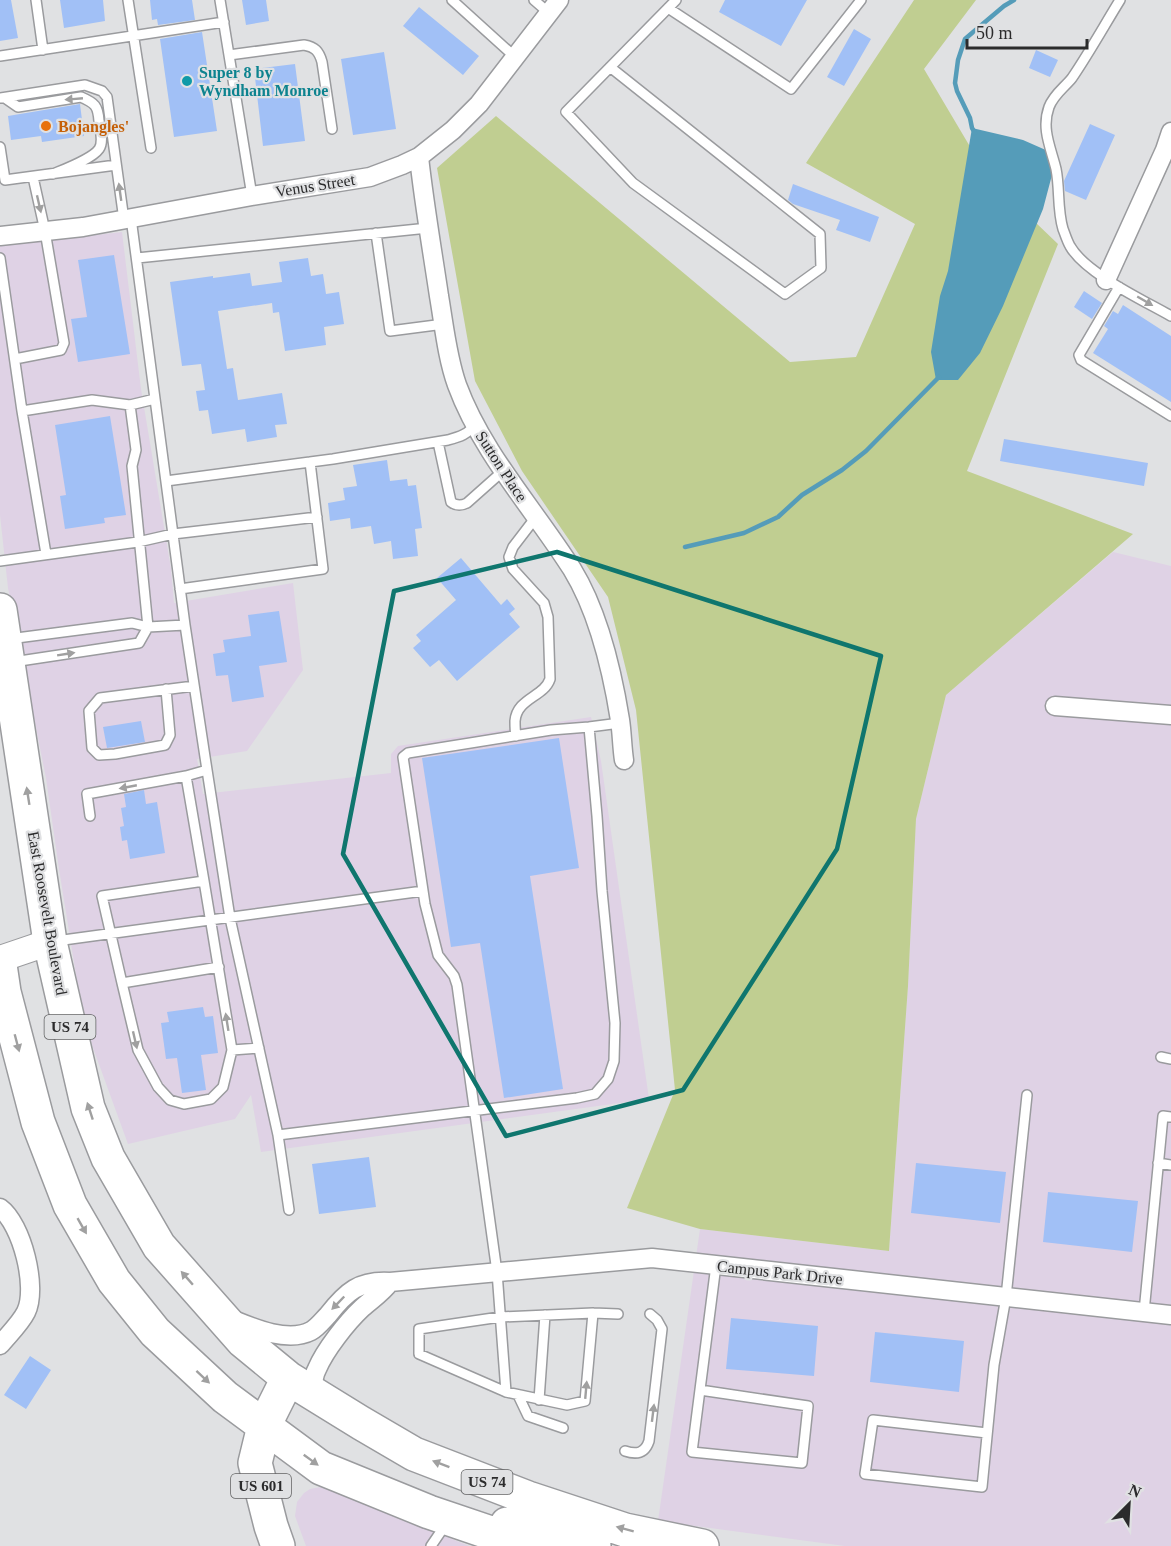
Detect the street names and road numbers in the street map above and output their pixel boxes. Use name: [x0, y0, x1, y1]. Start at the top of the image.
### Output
street label: Venus Street: [274, 171, 357, 200]
street label: Sutton Place: [473, 428, 531, 505]
street label: East Roosevelt Boulevard: [25, 830, 70, 996]
road number: US 74: [44, 1015, 96, 1039]
street label: Campus Park Drive: [716, 1257, 844, 1289]
road number: US 74: [462, 1470, 512, 1494]
road number: US 601: [231, 1474, 291, 1498]

